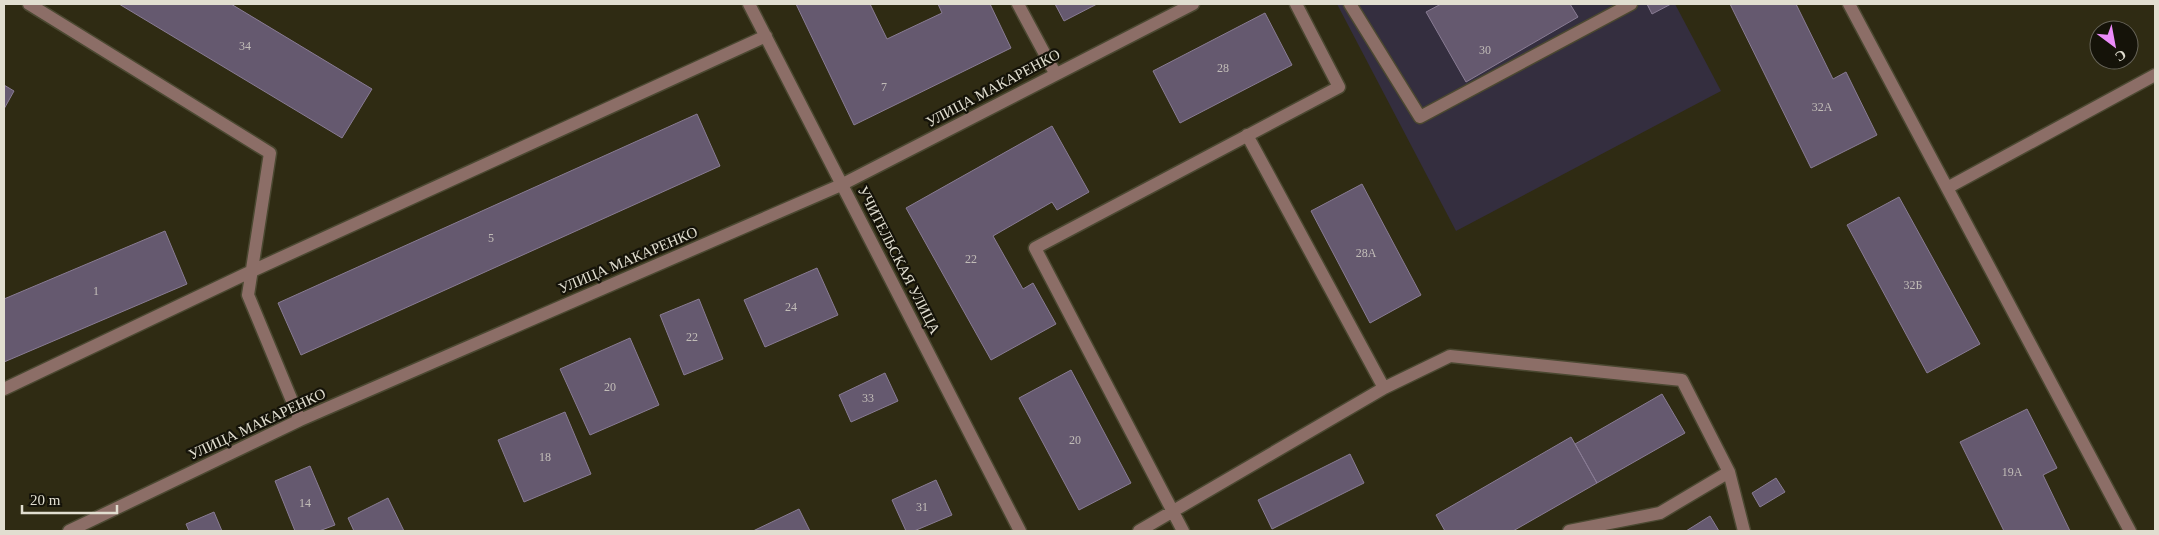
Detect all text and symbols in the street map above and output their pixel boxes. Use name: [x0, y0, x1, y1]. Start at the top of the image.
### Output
north arrow: [2089, 20, 2139, 70]
house number: 34: [239, 39, 251, 53]
house number: 30: [1479, 43, 1491, 57]
street label: УЛИЦА МАКАРЕНКО: [923, 46, 1063, 130]
text: С: [2112, 47, 2129, 65]
house number: 28: [1217, 61, 1229, 75]
house number: 7: [881, 80, 887, 94]
house number: 32А: [1812, 100, 1833, 114]
street label: УЧИТЕЛЬСКАЯ УЛИЦА: [855, 183, 943, 337]
street label: УЛИЦА МАКАРЕНКО: [556, 223, 700, 297]
house number: 5: [488, 231, 494, 245]
house number: 28А: [1356, 246, 1377, 260]
house number: 22: [965, 252, 977, 266]
house number: 32Б: [1904, 278, 1923, 292]
house number: 1: [93, 284, 99, 298]
house number: 24: [785, 300, 797, 314]
house number: 22: [686, 330, 698, 344]
house number: 20: [604, 380, 616, 394]
street label: УЛИЦА МАКАРЕНКО: [186, 385, 328, 463]
house number: 33: [862, 391, 874, 405]
house number: 20: [1069, 433, 1081, 447]
house number: 18: [539, 450, 551, 464]
house number: 19А: [2002, 465, 2023, 479]
scale bar: [22, 482, 118, 514]
text: 20 m: [30, 492, 61, 508]
house number: 14: [299, 496, 311, 510]
house number: 31: [916, 500, 928, 514]

